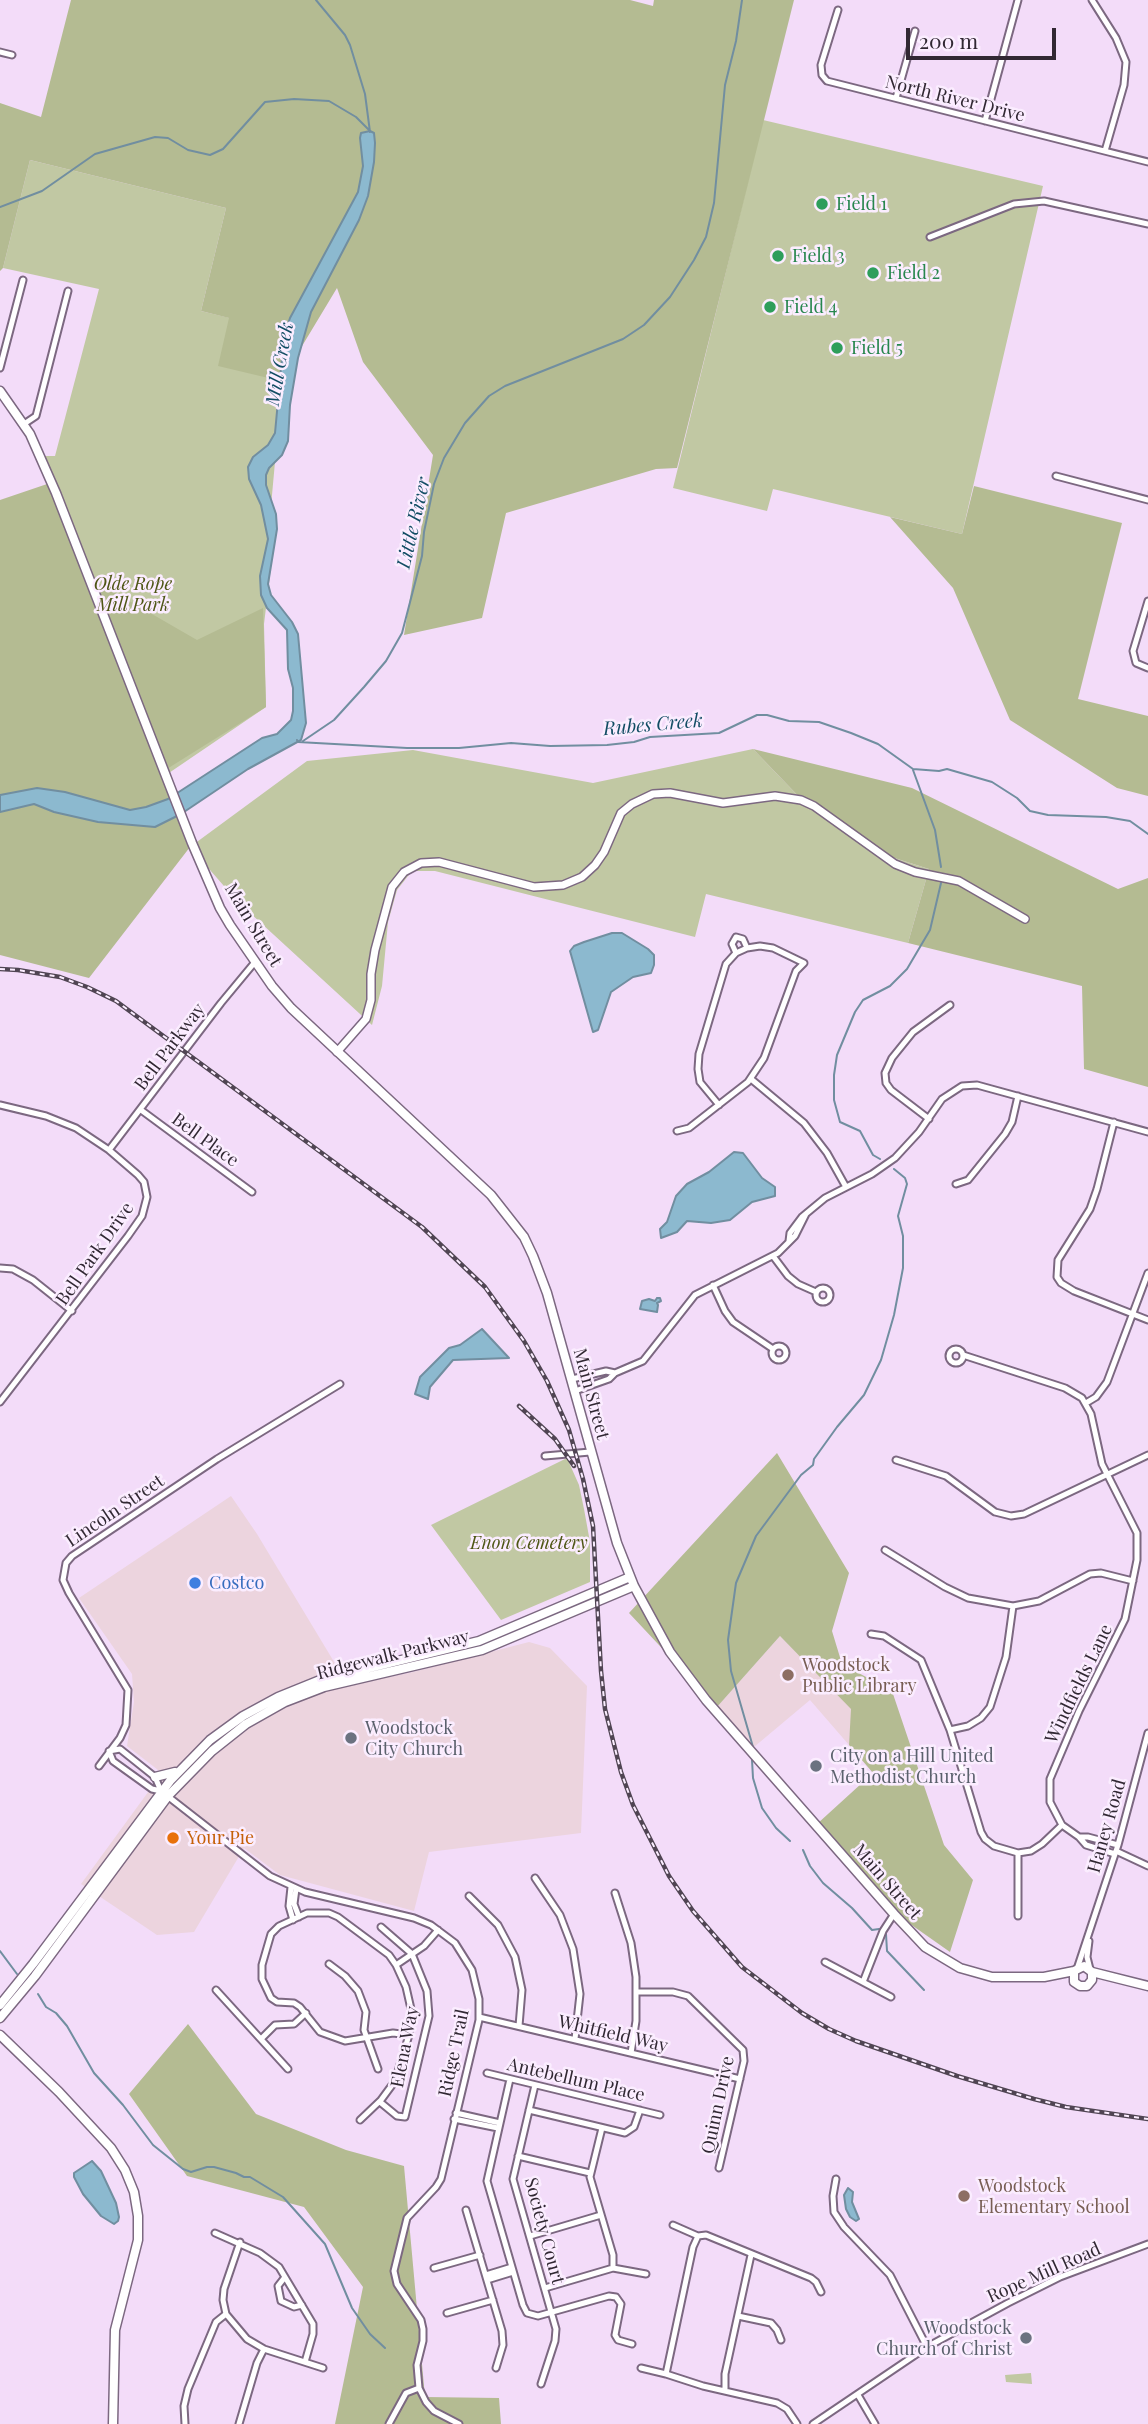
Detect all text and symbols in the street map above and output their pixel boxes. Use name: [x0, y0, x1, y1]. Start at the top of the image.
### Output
scale bar: [910, 14, 1060, 58]
text: 200 m: [919, 26, 978, 54]
street label: North River Drive: [883, 71, 1027, 127]
place label: Field 1: [836, 193, 887, 215]
marker: Field 1: [814, 196, 830, 212]
place label: Field 3: [792, 245, 845, 267]
marker: Field 3: [770, 248, 786, 264]
place label: Field 2: [887, 262, 940, 284]
marker: Field 2: [865, 265, 881, 281]
place label: Field 4: [784, 296, 837, 318]
marker: Field 4: [762, 299, 778, 315]
water label: Mill Creek: [261, 321, 299, 407]
place label: Field 5: [851, 337, 903, 359]
marker: Field 5: [829, 340, 845, 356]
water label: Little River: [392, 475, 436, 571]
park label: Olde Rope Mill Park: [94, 573, 172, 616]
water label: Rubes Creek: [602, 709, 704, 741]
street label: Main Street: [220, 879, 286, 971]
street label: Bell Parkway: [130, 999, 210, 1095]
street label: Bell Place: [167, 1109, 243, 1171]
street label: Bell Park Drive: [52, 1198, 138, 1310]
street label: Main Street: [568, 1346, 614, 1442]
street label: Lincoln Street: [62, 1470, 168, 1552]
park label: Enon Cemetery: [470, 1532, 588, 1554]
place label: Costco: [209, 1572, 264, 1594]
marker: Costco: [187, 1575, 203, 1591]
street label: Windfields Lane: [1041, 1621, 1117, 1747]
street label: Ridgewalk Parkway: [314, 1626, 472, 1684]
place label: Woodstock Public Library: [802, 1654, 917, 1696]
marker: Woodstock Public Library: [780, 1667, 796, 1683]
place label: Woodstock City Church: [365, 1717, 463, 1760]
marker: Woodstock City Church: [343, 1730, 359, 1746]
place label: City on a Hill United Methodist Church: [830, 1745, 994, 1788]
marker: City on a Hill United Methodist Church: [808, 1758, 824, 1774]
street label: Haney Road: [1083, 1777, 1131, 1875]
place label: Your Pie: [187, 1827, 254, 1849]
marker: Your Pie: [165, 1830, 181, 1846]
street label: Main Street: [848, 1840, 926, 1924]
street label: Elena Way: [387, 2004, 423, 2090]
street label: Ridge Trail: [434, 2007, 474, 2099]
street label: Whitfield Way: [556, 2011, 670, 2057]
street label: Antebellum Place: [505, 2054, 647, 2106]
street label: Quinn Drive: [697, 2054, 739, 2156]
street label: Society Court: [519, 2175, 569, 2287]
place label: Woodstock Elementary School: [978, 2175, 1130, 2218]
marker: Woodstock Elementary School: [956, 2188, 972, 2204]
street label: Rope Mill Road: [984, 2238, 1104, 2308]
place label: Woodstock Church of Christ: [876, 2317, 1012, 2360]
marker: Woodstock Church of Christ: [1018, 2330, 1034, 2346]

